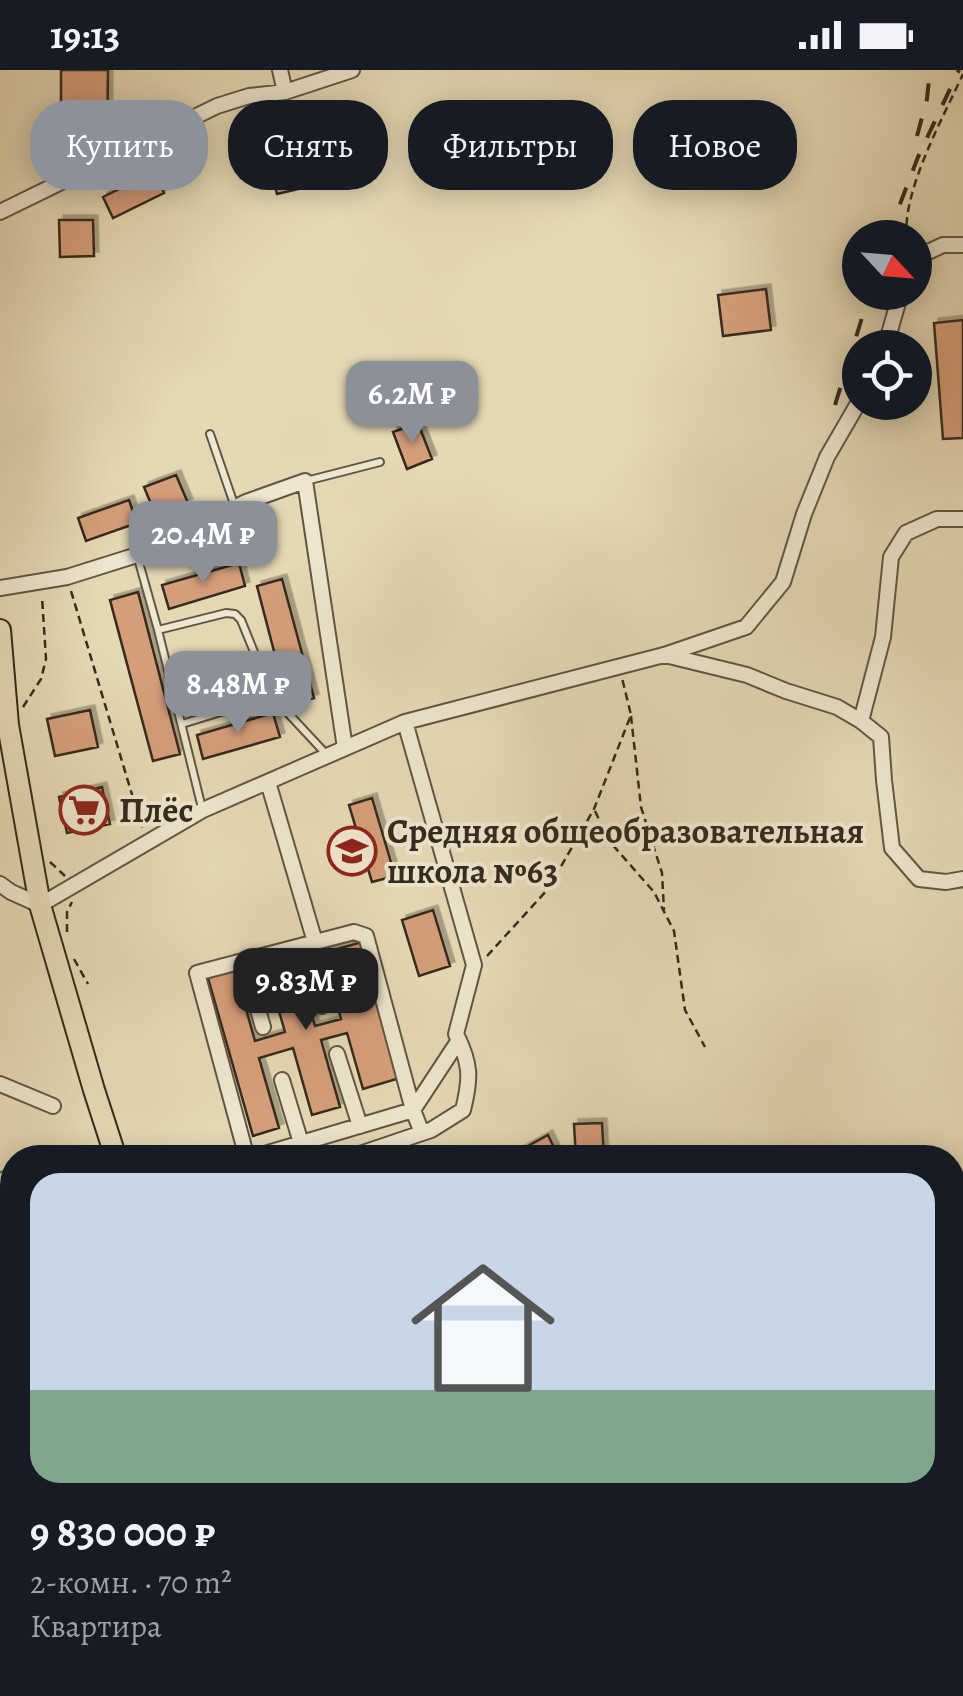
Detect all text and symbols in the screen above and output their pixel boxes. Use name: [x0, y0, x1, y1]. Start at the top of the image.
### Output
text: 19:13: [50, 9, 120, 61]
chip: Купить: [30, 100, 208, 190]
chip: Снять: [228, 100, 388, 190]
chip: Фильтры: [408, 100, 613, 190]
chip: Новое: [633, 100, 797, 190]
north arrow: [842, 220, 932, 310]
map controls: [842, 220, 932, 420]
button: locate: [842, 330, 932, 420]
pin: 6.2M ₽: [331, 361, 493, 446]
text: 6.2M ₽: [368, 371, 456, 415]
pin: 20.4M ₽: [111, 501, 295, 586]
text: 20.4M ₽: [151, 511, 255, 555]
pin: 8.48M ₽: [146, 651, 330, 736]
text: 8.48M ₽: [186, 661, 290, 705]
supermarket icon: Плёс: [58, 784, 110, 836]
place label: Плёс: [119, 786, 194, 834]
place label: Средняя общеобразовательная школа №63: [387, 807, 864, 895]
school or university icon: Средняя общеобразовательная школа №63: [326, 825, 378, 877]
pin: 9.83M ₽: [214, 948, 398, 1033]
text: 9.83M ₽: [255, 958, 357, 1002]
icon: home: [393, 1238, 573, 1418]
text: 9 830 000 ₽: [30, 1503, 215, 1560]
text: 2-комн. · 70 m²: [30, 1560, 232, 1604]
text: Квартира: [30, 1604, 162, 1648]

